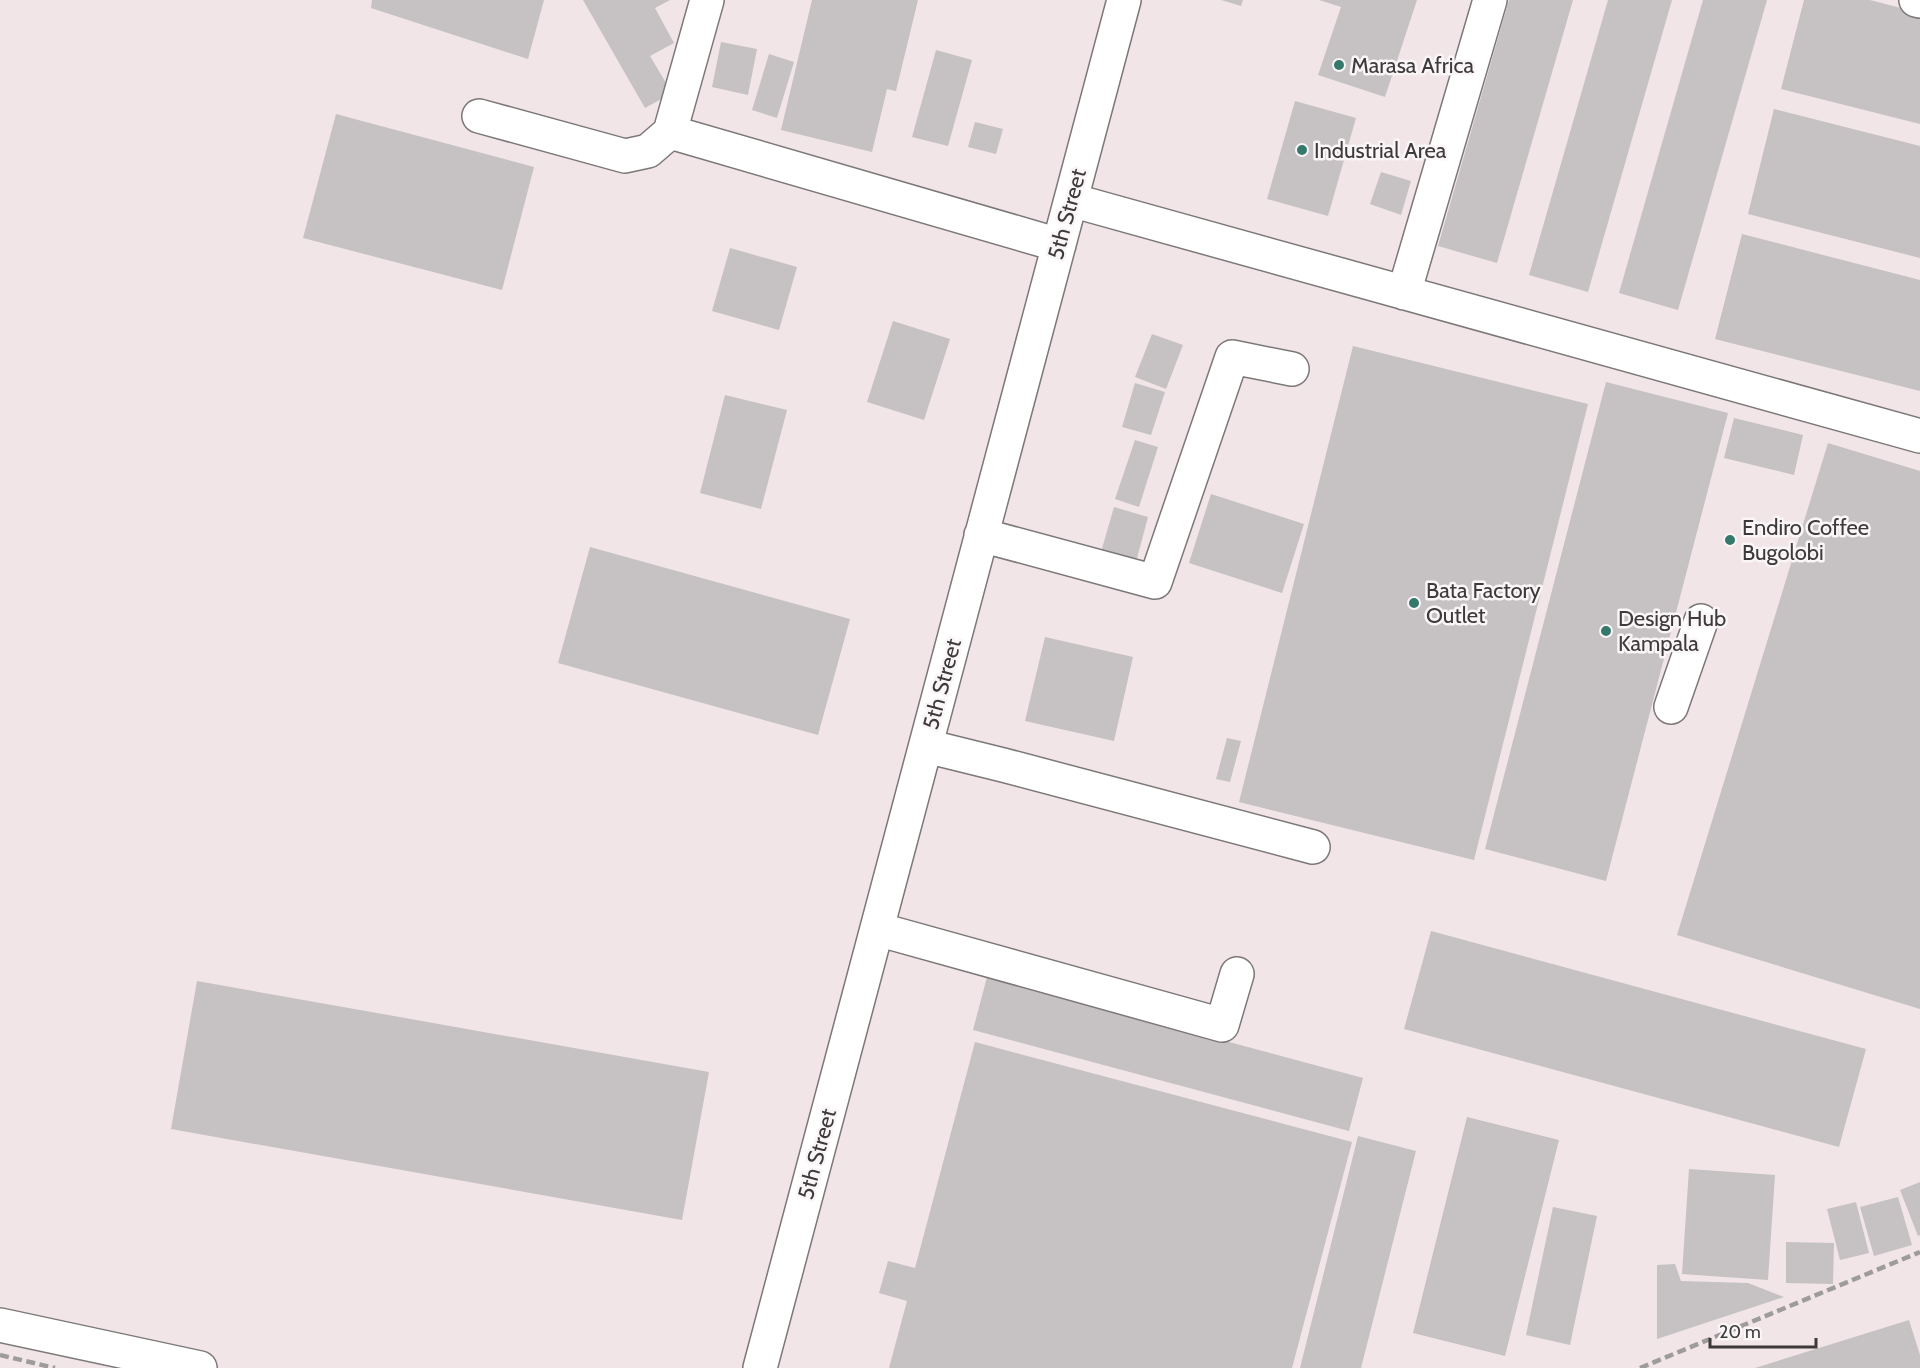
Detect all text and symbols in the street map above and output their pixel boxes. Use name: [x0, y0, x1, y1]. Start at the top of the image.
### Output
place label: Marasa Africa: [1351, 52, 1474, 79]
marker: Marasa Africa: [1332, 58, 1346, 72]
place label: Industrial Area: [1314, 137, 1447, 164]
marker: Industrial Area: [1295, 143, 1309, 157]
street label: 5th Street: [1042, 165, 1092, 262]
place label: Endiro Coffee Bugolobi: [1742, 514, 1869, 566]
marker: Endiro Coffee Bugolobi: [1723, 533, 1737, 547]
place label: Bata Factory Outlet: [1426, 577, 1541, 629]
marker: Bata Factory Outlet: [1407, 596, 1421, 610]
place label: Design Hub Kampala: [1618, 605, 1726, 657]
marker: Design Hub Kampala: [1599, 624, 1613, 638]
street label: 5th Street: [917, 635, 967, 732]
street label: 5th Street: [792, 1105, 842, 1202]
scale bar: [1710, 1311, 1816, 1349]
text: 20 m: [1719, 1321, 1761, 1343]

